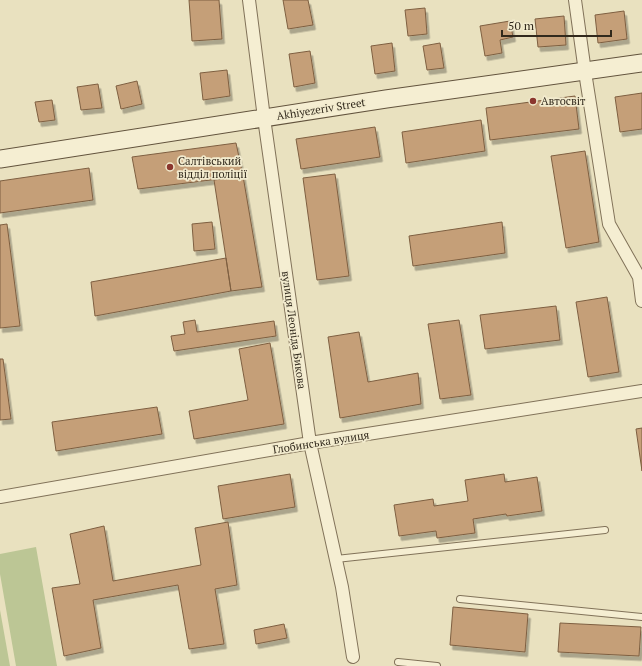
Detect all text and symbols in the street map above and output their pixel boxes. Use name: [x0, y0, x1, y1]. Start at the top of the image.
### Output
scale bar: [502, 12, 611, 38]
text: 50 m: [508, 18, 535, 33]
place label: Автосвіт: [541, 94, 586, 108]
street label: Akhiyezeriv Street: [276, 95, 366, 123]
marker: Автосвіт: [528, 96, 538, 106]
place label: Салтівський відділ поліції: [178, 154, 248, 181]
marker: Салтівський відділ поліції: [165, 162, 175, 172]
street label: вулиця Леоніда Бикова: [279, 270, 309, 390]
street label: Глобинська вулиця: [272, 427, 370, 457]

